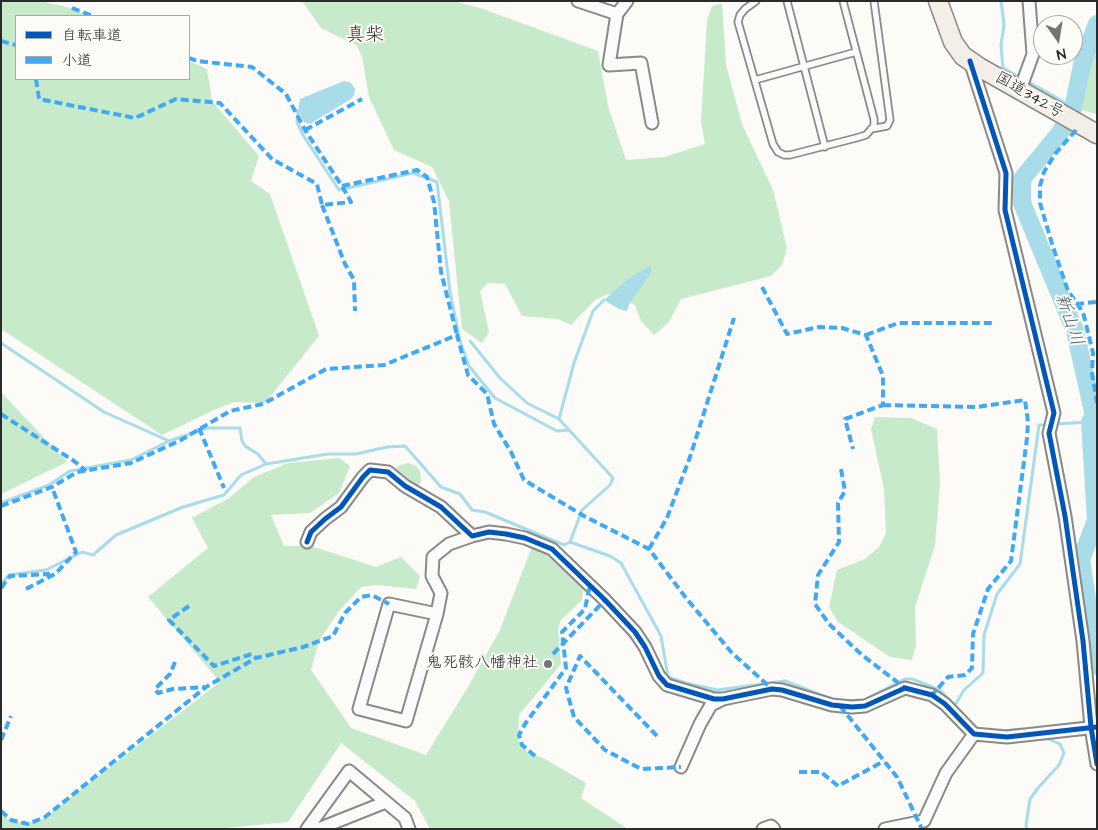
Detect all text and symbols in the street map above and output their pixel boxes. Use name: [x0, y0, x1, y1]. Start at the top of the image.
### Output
legend: [15, 15, 190, 80]
north arrow: [1033, 15, 1083, 65]
text: 自転車道: [62, 25, 122, 46]
district label: 真柴: [346, 25, 384, 47]
text: N: [1055, 43, 1068, 64]
text: 小道: [62, 50, 92, 71]
street label: 国道342号: [991, 69, 1067, 123]
water label: 新山川: [1049, 291, 1087, 349]
place label: 鬼死骸八幡神社: [426, 654, 538, 674]
marker: 鬼死骸八幡神社: [542, 658, 554, 670]

